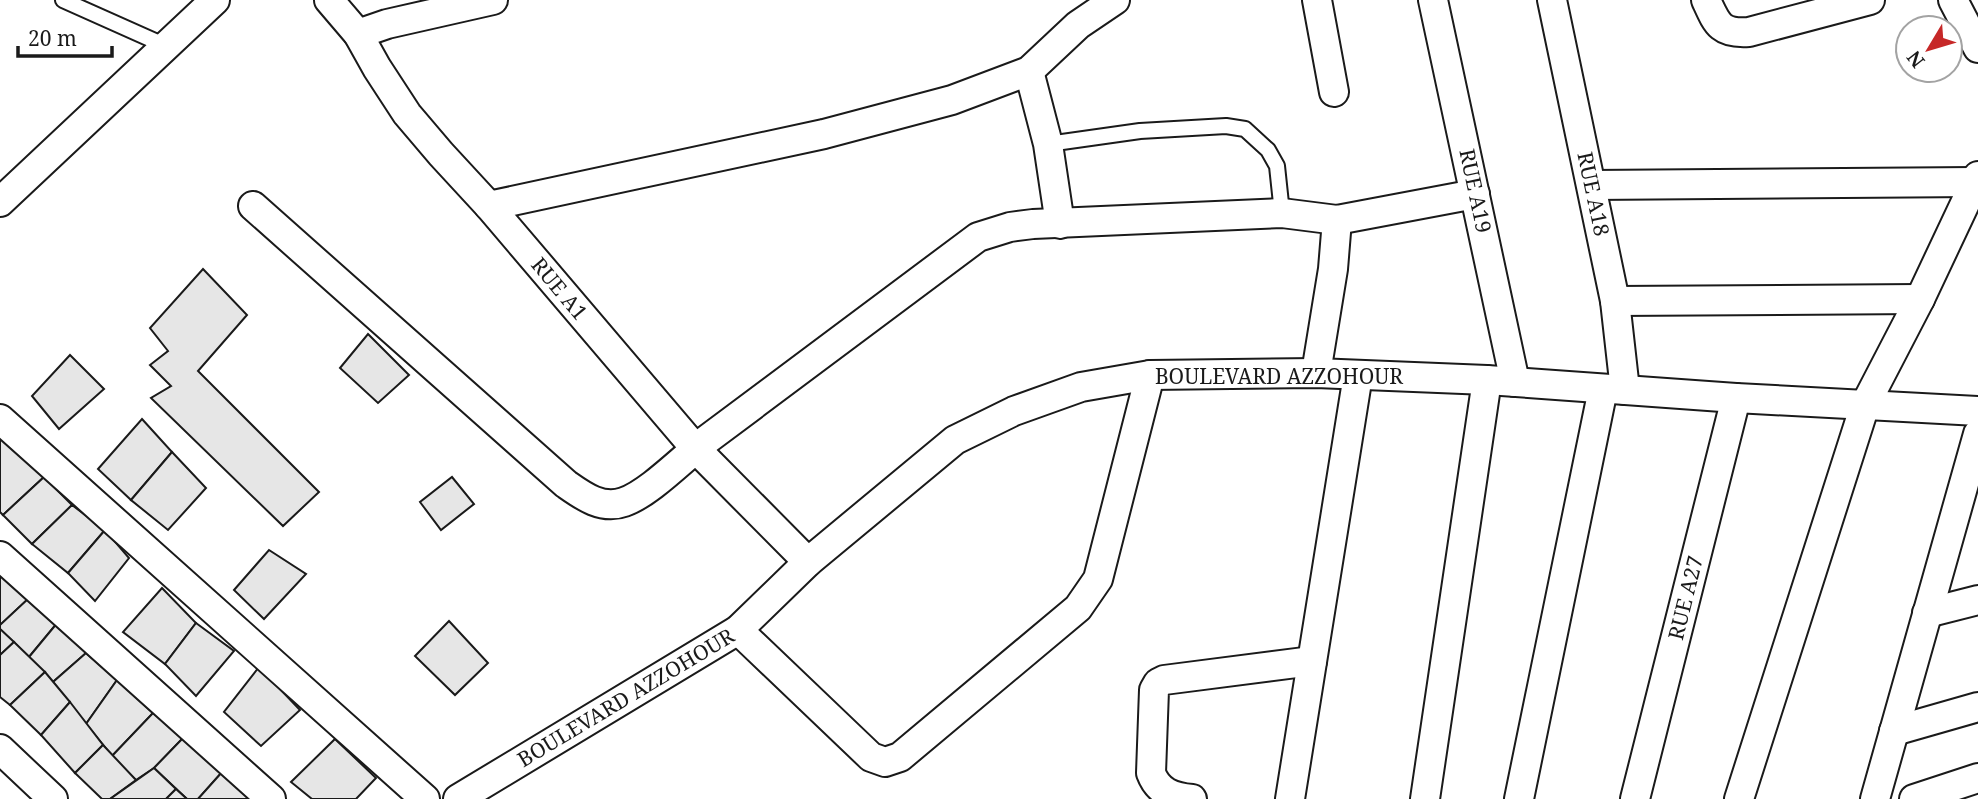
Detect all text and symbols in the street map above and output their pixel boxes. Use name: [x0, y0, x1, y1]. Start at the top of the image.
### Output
scale bar: [18, 14, 112, 58]
north arrow: [1894, 14, 1964, 84]
text: 20 m: [28, 24, 77, 52]
text: N: [1901, 46, 1930, 73]
street label: RUE A19: [1453, 146, 1499, 235]
street label: RUE A18: [1571, 149, 1617, 238]
street label: RUE A1: [525, 251, 594, 326]
street label: BOULEVARD AZZOHOUR: [1155, 362, 1403, 390]
street label: RUE A27: [1661, 553, 1709, 643]
street label: BOULEVARD AZZOHOUR: [512, 621, 739, 773]

